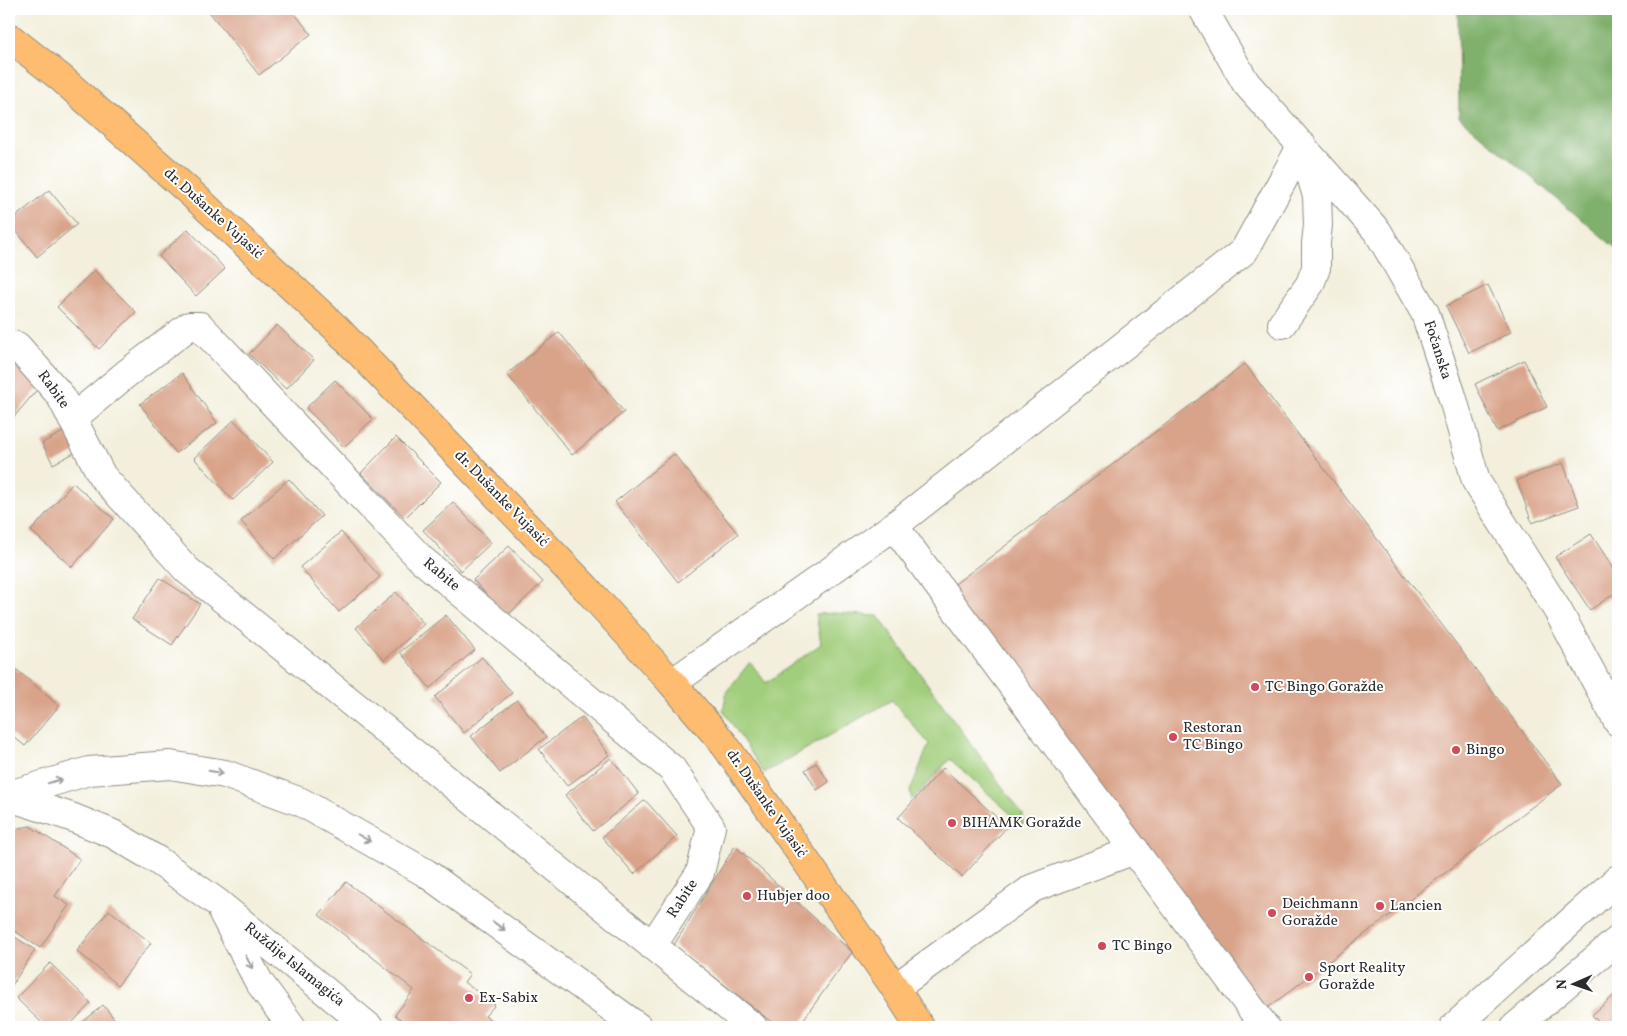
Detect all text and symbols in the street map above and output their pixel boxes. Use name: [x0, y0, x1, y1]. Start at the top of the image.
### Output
street label: dr. Dušanke Vujasić: [158, 163, 268, 265]
street label: Fočanska: [1418, 318, 1456, 382]
street label: Rabite: [32, 367, 74, 413]
street label: dr. Dušanke Vujasić: [449, 446, 553, 553]
street label: Rabite: [418, 553, 464, 597]
place label: TC Bingo Goražde: [1265, 677, 1384, 698]
marker: TC Bingo Goražde: [1249, 681, 1261, 693]
place label: Restoran TC Bingo: [1183, 718, 1243, 756]
marker: Restoran TC Bingo: [1167, 731, 1179, 743]
place label: Bingo: [1466, 740, 1504, 761]
marker: Bingo: [1450, 744, 1462, 756]
street label: dr. Dušanke Vujasić: [721, 746, 811, 863]
one-way arrow: [207, 768, 223, 778]
one-way arrow: [47, 775, 63, 785]
place label: BIHAMK Goražde: [962, 813, 1081, 834]
marker: BIHAMK Goražde: [946, 817, 958, 829]
one-way arrow: [356, 833, 370, 843]
street label: Rabite: [663, 875, 703, 923]
place label: Hubjer doo: [757, 886, 830, 907]
marker: Hubjer doo: [741, 890, 753, 902]
place label: Deichmann Goražde: [1282, 894, 1359, 932]
place label: Lancien: [1390, 896, 1442, 917]
marker: Lancien: [1374, 900, 1386, 912]
marker: Deichmann Goražde: [1266, 907, 1278, 919]
street label: Ruždije Islamagića: [239, 918, 349, 1012]
one-way arrow: [492, 921, 505, 932]
place label: TC Bingo: [1112, 936, 1172, 957]
marker: TC Bingo: [1096, 940, 1108, 952]
one-way arrow: [245, 954, 254, 969]
place label: Sport Reality Goražde: [1319, 958, 1405, 996]
north arrow: [1550, 958, 1600, 1008]
marker: Sport Reality Goražde: [1303, 971, 1315, 983]
text: N: [1553, 979, 1572, 990]
place label: Ex-Sabix: [479, 988, 538, 1009]
marker: Ex-Sabix: [463, 992, 475, 1004]

